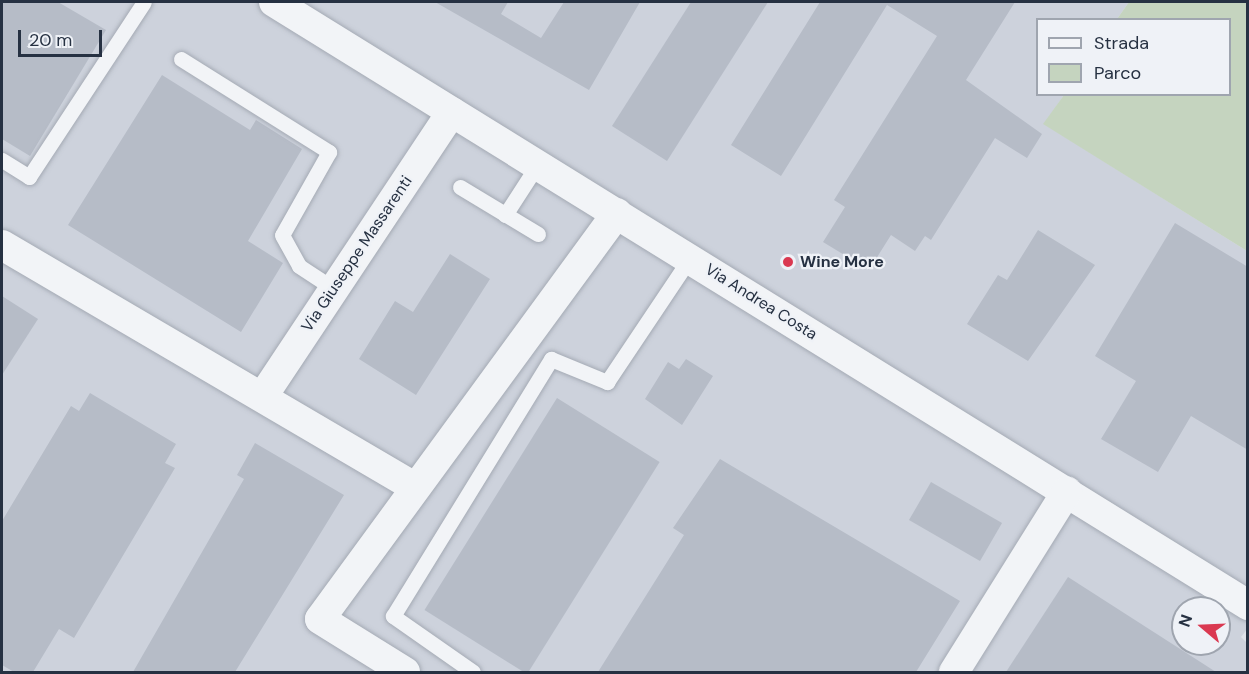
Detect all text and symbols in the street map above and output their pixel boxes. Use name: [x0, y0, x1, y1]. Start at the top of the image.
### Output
scale bar: [21, 18, 105, 56]
legend: [1036, 18, 1231, 96]
text: 20 m: [29, 28, 72, 52]
text: Strada: [1094, 31, 1149, 55]
text: Parco: [1094, 61, 1141, 85]
street label: Via Giuseppe Massarenti: [298, 172, 416, 336]
place label: Wine More: [800, 252, 884, 272]
marker: Wine More: [781, 255, 795, 269]
street label: Via Andrea Costa: [701, 260, 821, 344]
north arrow: [1171, 596, 1231, 656]
text: N: [1174, 612, 1197, 630]

